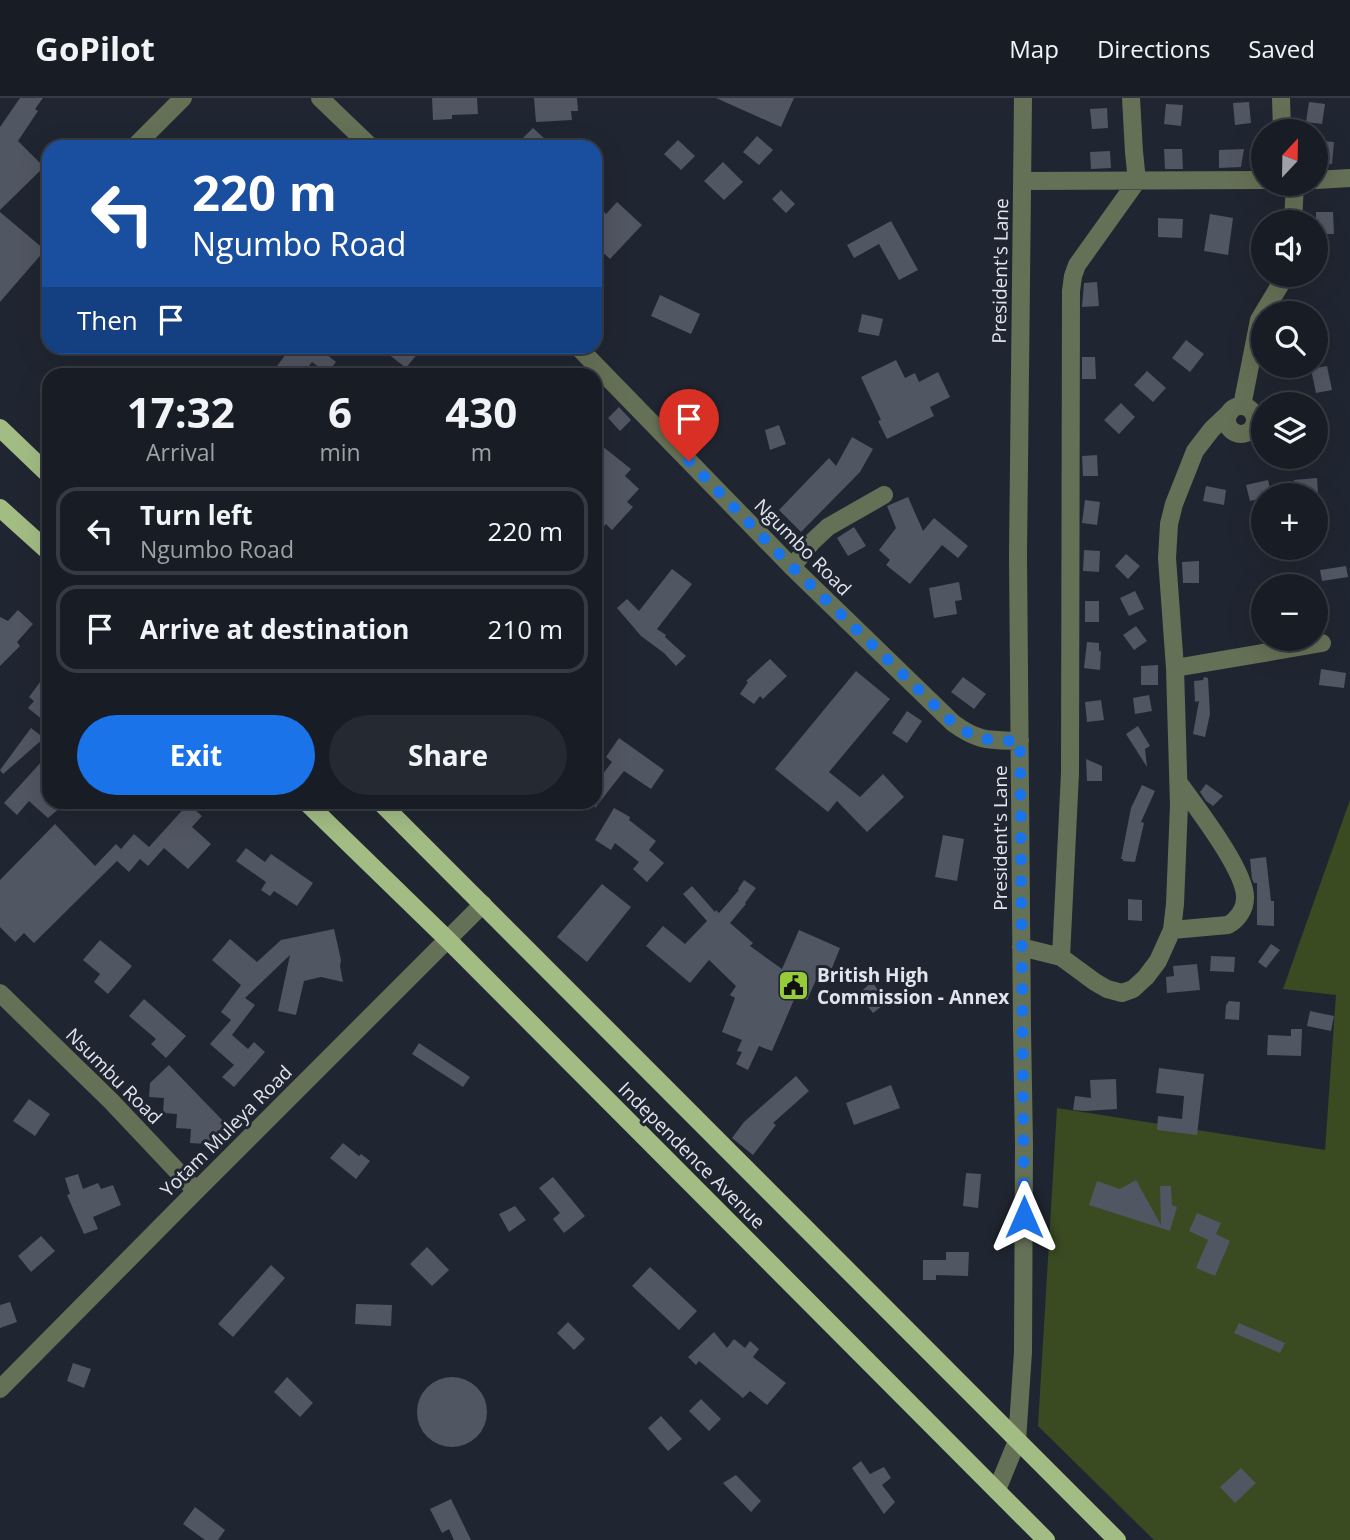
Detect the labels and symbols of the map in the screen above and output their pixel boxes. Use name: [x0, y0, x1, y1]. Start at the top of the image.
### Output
north arrow: [1251, 119, 1328, 196]
street label: President's Lane: [986, 198, 1014, 344]
pin: [659, 389, 719, 461]
street label: Ngumbo Road: [749, 493, 857, 601]
street label: President's Lane: [987, 765, 1013, 911]
place label: British High Commission - Annex: [817, 962, 1009, 1010]
public building icon: British High Commission - Annex: [777, 969, 811, 1003]
street label: Nsumbu Road: [60, 1022, 168, 1130]
street label: Yotam Muleya Road: [154, 1059, 298, 1203]
street label: Independence Avenue: [613, 1076, 771, 1234]
position arrow: [987, 1180, 1061, 1254]

